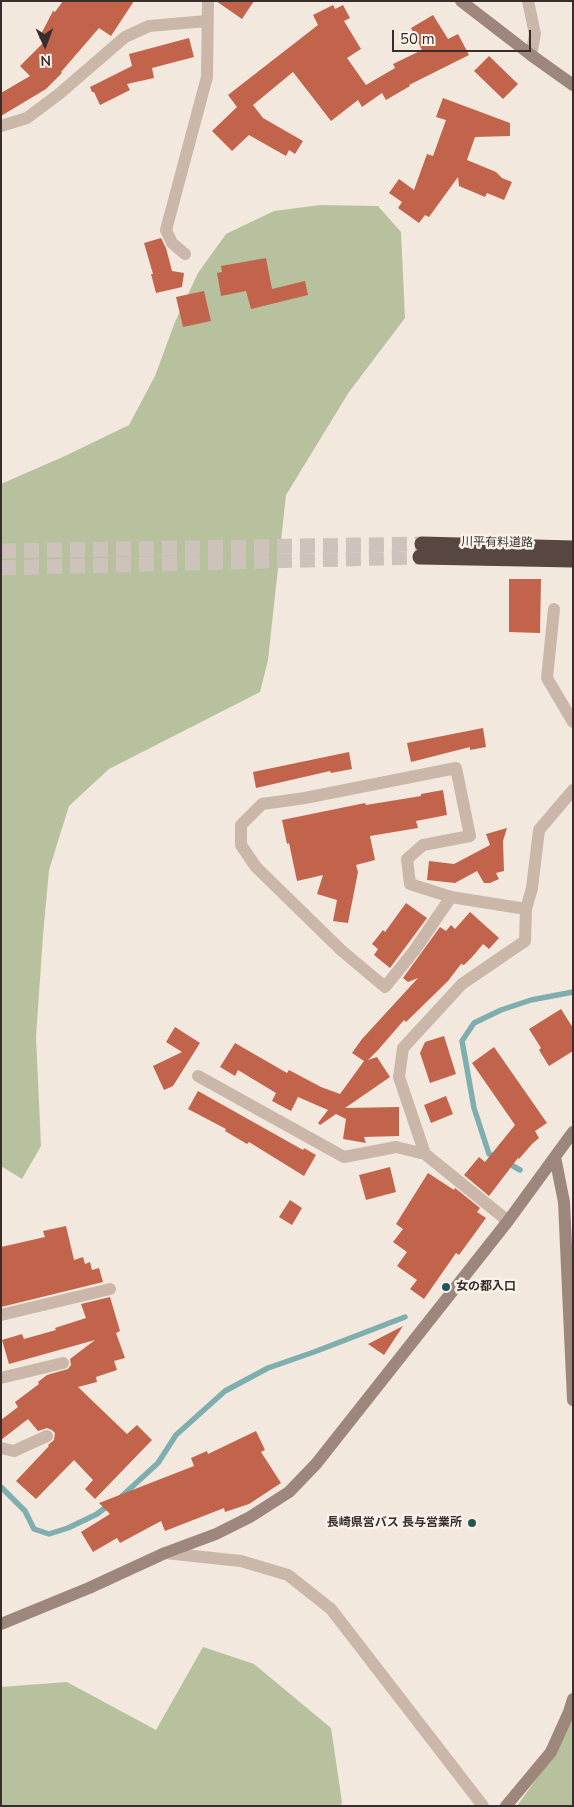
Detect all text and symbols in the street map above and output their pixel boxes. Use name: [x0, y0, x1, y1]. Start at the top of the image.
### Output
north arrow: [20, 20, 70, 70]
scale bar: [394, 20, 533, 52]
text: 50 m: [400, 29, 435, 49]
text: N: [40, 51, 51, 70]
street label: 川平有料道路: [461, 535, 533, 551]
place label: 女の都入口: [456, 1280, 516, 1294]
marker: 女の都入口: [440, 1281, 452, 1293]
place label: 長崎県営バス 長与営業所: [327, 1516, 462, 1530]
marker: 長崎県営バス 長与営業所: [466, 1517, 478, 1529]

